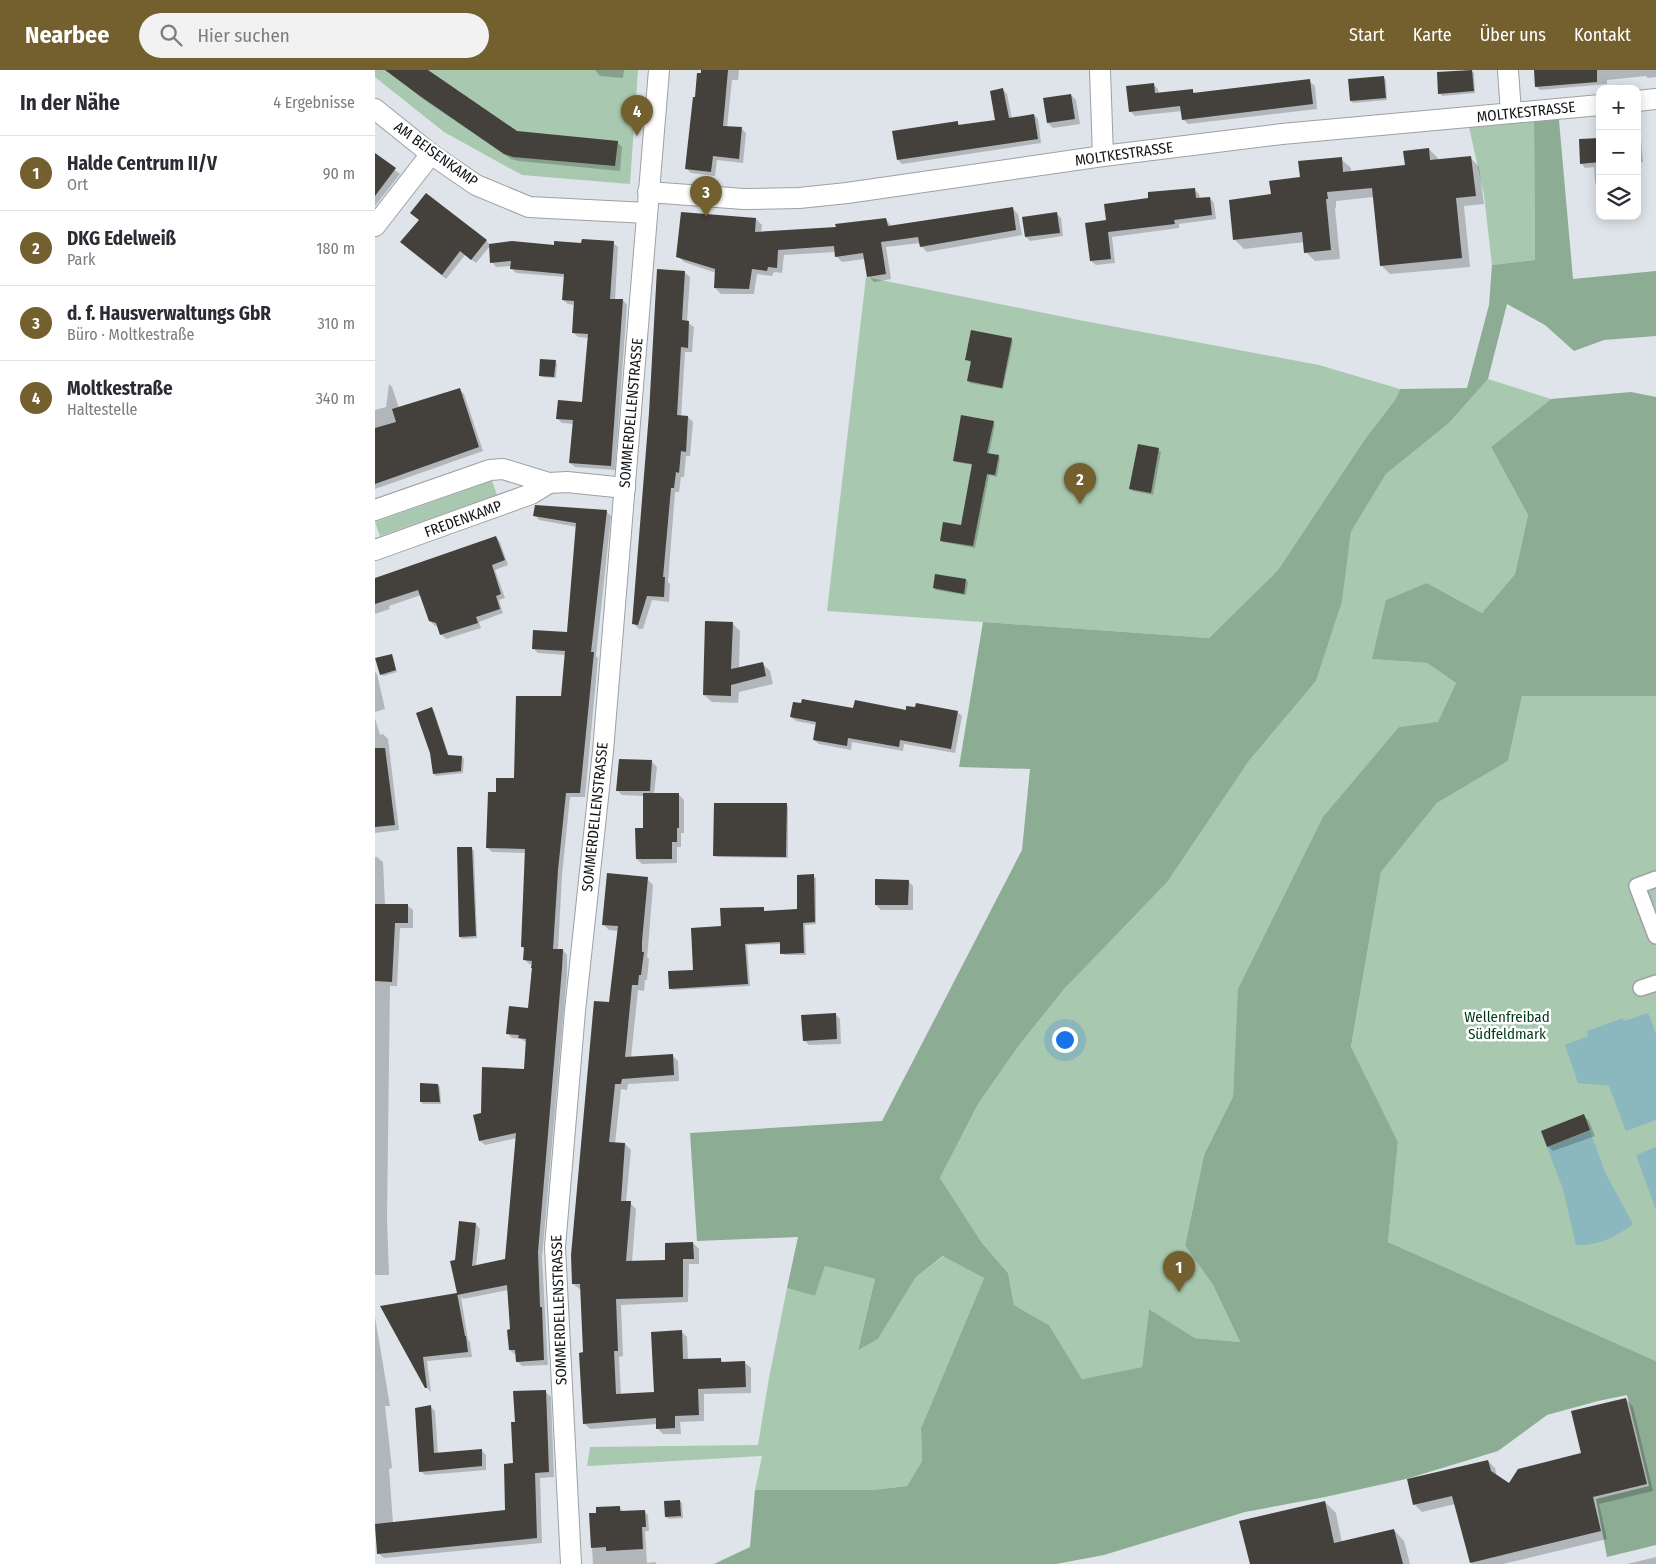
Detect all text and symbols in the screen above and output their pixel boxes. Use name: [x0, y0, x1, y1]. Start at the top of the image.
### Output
search box: [139, 13, 489, 58]
text: Nearbee: [25, 21, 109, 49]
icon: search: [157, 21, 185, 49]
text: Hier suchen: [197, 24, 290, 47]
text: Start: [1349, 24, 1385, 46]
text: Karte: [1413, 24, 1452, 46]
text: Über uns: [1480, 24, 1546, 46]
text: Kontakt: [1574, 24, 1631, 46]
map controls: [1596, 85, 1641, 220]
button: +: [1596, 85, 1641, 130]
text: In der Nähe: [20, 90, 120, 116]
text: 4 Ergebnisse: [273, 93, 355, 112]
pin: 4: [621, 95, 653, 136]
street label: MOLTKESTRASSE: [1476, 98, 1576, 126]
street label: AM BEISENKAMP: [391, 118, 482, 191]
button: −: [1596, 130, 1641, 175]
street label: MOLTKESTRASSE: [1074, 138, 1174, 170]
text: Halde Centrum II/V: [67, 152, 217, 175]
text: 1: [33, 164, 39, 183]
text: 90 m: [323, 164, 355, 183]
text: Ort: [67, 175, 88, 194]
button: layers: [1596, 175, 1641, 220]
pin: 3: [690, 176, 722, 217]
text: DKG Edelweiß: [67, 227, 176, 250]
text: 2: [32, 239, 40, 258]
text: 180 m: [316, 239, 355, 258]
text: Park: [67, 250, 95, 269]
text: d. f. Hausverwaltungs GbR: [67, 302, 271, 325]
text: 3: [32, 314, 40, 333]
text: 310 m: [318, 314, 355, 333]
text: Büro · Moltkestraße: [67, 325, 195, 344]
street label: SOMMERDELLENSTRASSE: [615, 337, 647, 489]
text: Moltkestraße: [67, 377, 173, 400]
text: 4: [32, 389, 40, 408]
text: 340 m: [316, 389, 355, 408]
text: Haltestelle: [67, 400, 138, 419]
pin: 2: [1064, 463, 1096, 504]
street label: FREDENKAMP: [422, 497, 504, 541]
street label: SOMMERDELLENSTRASSE: [578, 741, 612, 893]
park label: Wellenfreibad Südfeldmark: [1464, 1008, 1550, 1043]
your location: [1052, 1027, 1078, 1053]
street label: SOMMERDELLENSTRASSE: [547, 1235, 571, 1385]
pin: 1: [1163, 1251, 1195, 1292]

